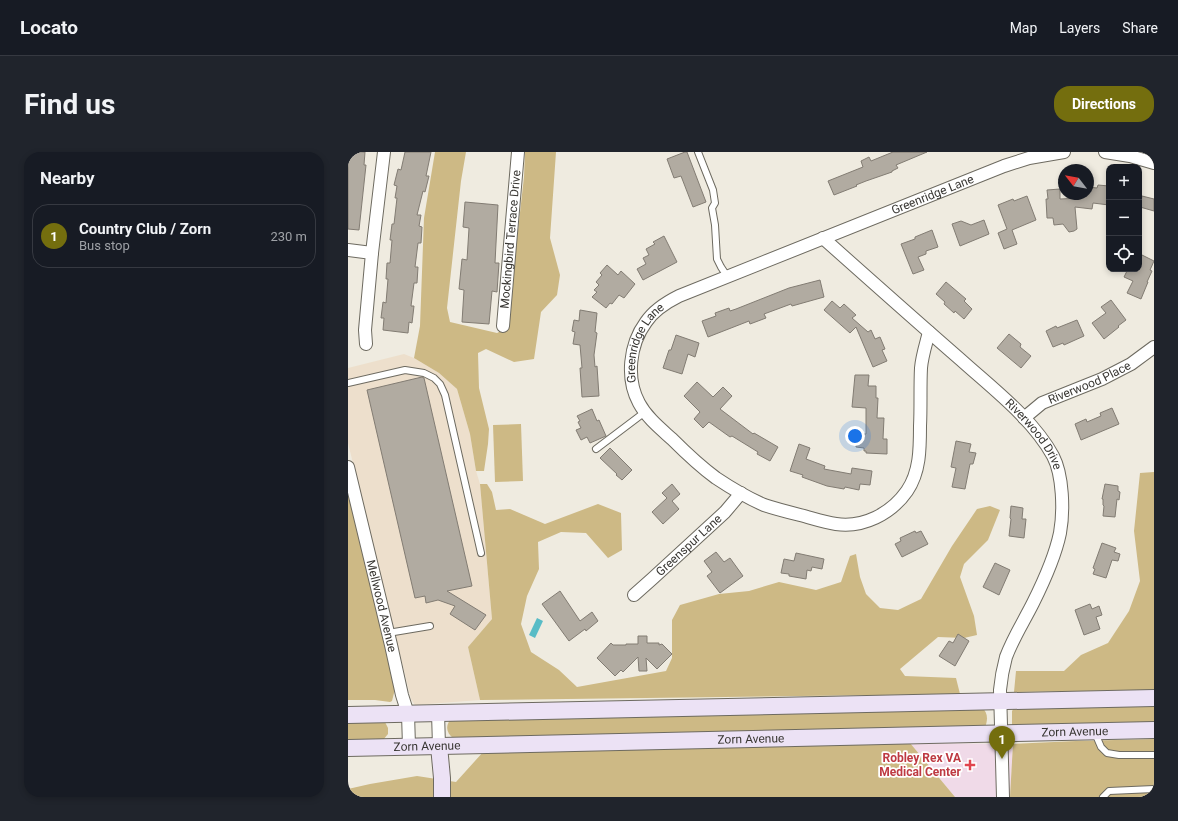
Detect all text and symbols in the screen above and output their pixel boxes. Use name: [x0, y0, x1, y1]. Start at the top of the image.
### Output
text: Locato: [20, 16, 78, 39]
text: Map: [1010, 20, 1037, 36]
text: Layers: [1059, 20, 1100, 36]
text: Share: [1122, 20, 1158, 36]
button: Directions: [1054, 86, 1154, 122]
text: Find us: [24, 88, 115, 121]
north arrow: [1058, 164, 1094, 200]
map controls: [1106, 164, 1142, 272]
button: +: [1106, 164, 1142, 200]
text: Nearby: [40, 168, 95, 188]
street label: Mockingbird Terrace Drive: [498, 169, 523, 309]
street label: Greenridge Lane: [889, 172, 976, 217]
button: −: [1106, 200, 1142, 236]
text: Country Club / Zorn: [79, 220, 211, 238]
text: 1: [50, 229, 58, 244]
text: 230 m: [270, 229, 307, 244]
button: locate: [1106, 236, 1142, 272]
text: Bus stop: [79, 238, 130, 253]
street label: Greenridge Lane: [624, 300, 667, 384]
street label: Riverwood Place: [1046, 358, 1133, 407]
street label: Riverwood Drive: [1002, 396, 1065, 471]
your location: [845, 426, 865, 446]
street label: Greenspur Lane: [653, 512, 725, 579]
street label: Mellwood Avenue: [364, 558, 399, 653]
street label: Zorn Avenue: [1041, 724, 1108, 740]
pin: 1: [989, 726, 1015, 759]
street label: Zorn Avenue: [717, 731, 785, 747]
street label: Zorn Avenue: [393, 738, 461, 754]
place label: Robley Rex VA Medical Center: [879, 751, 962, 779]
marker: Robley Rex VA Medical Center: [964, 759, 976, 771]

